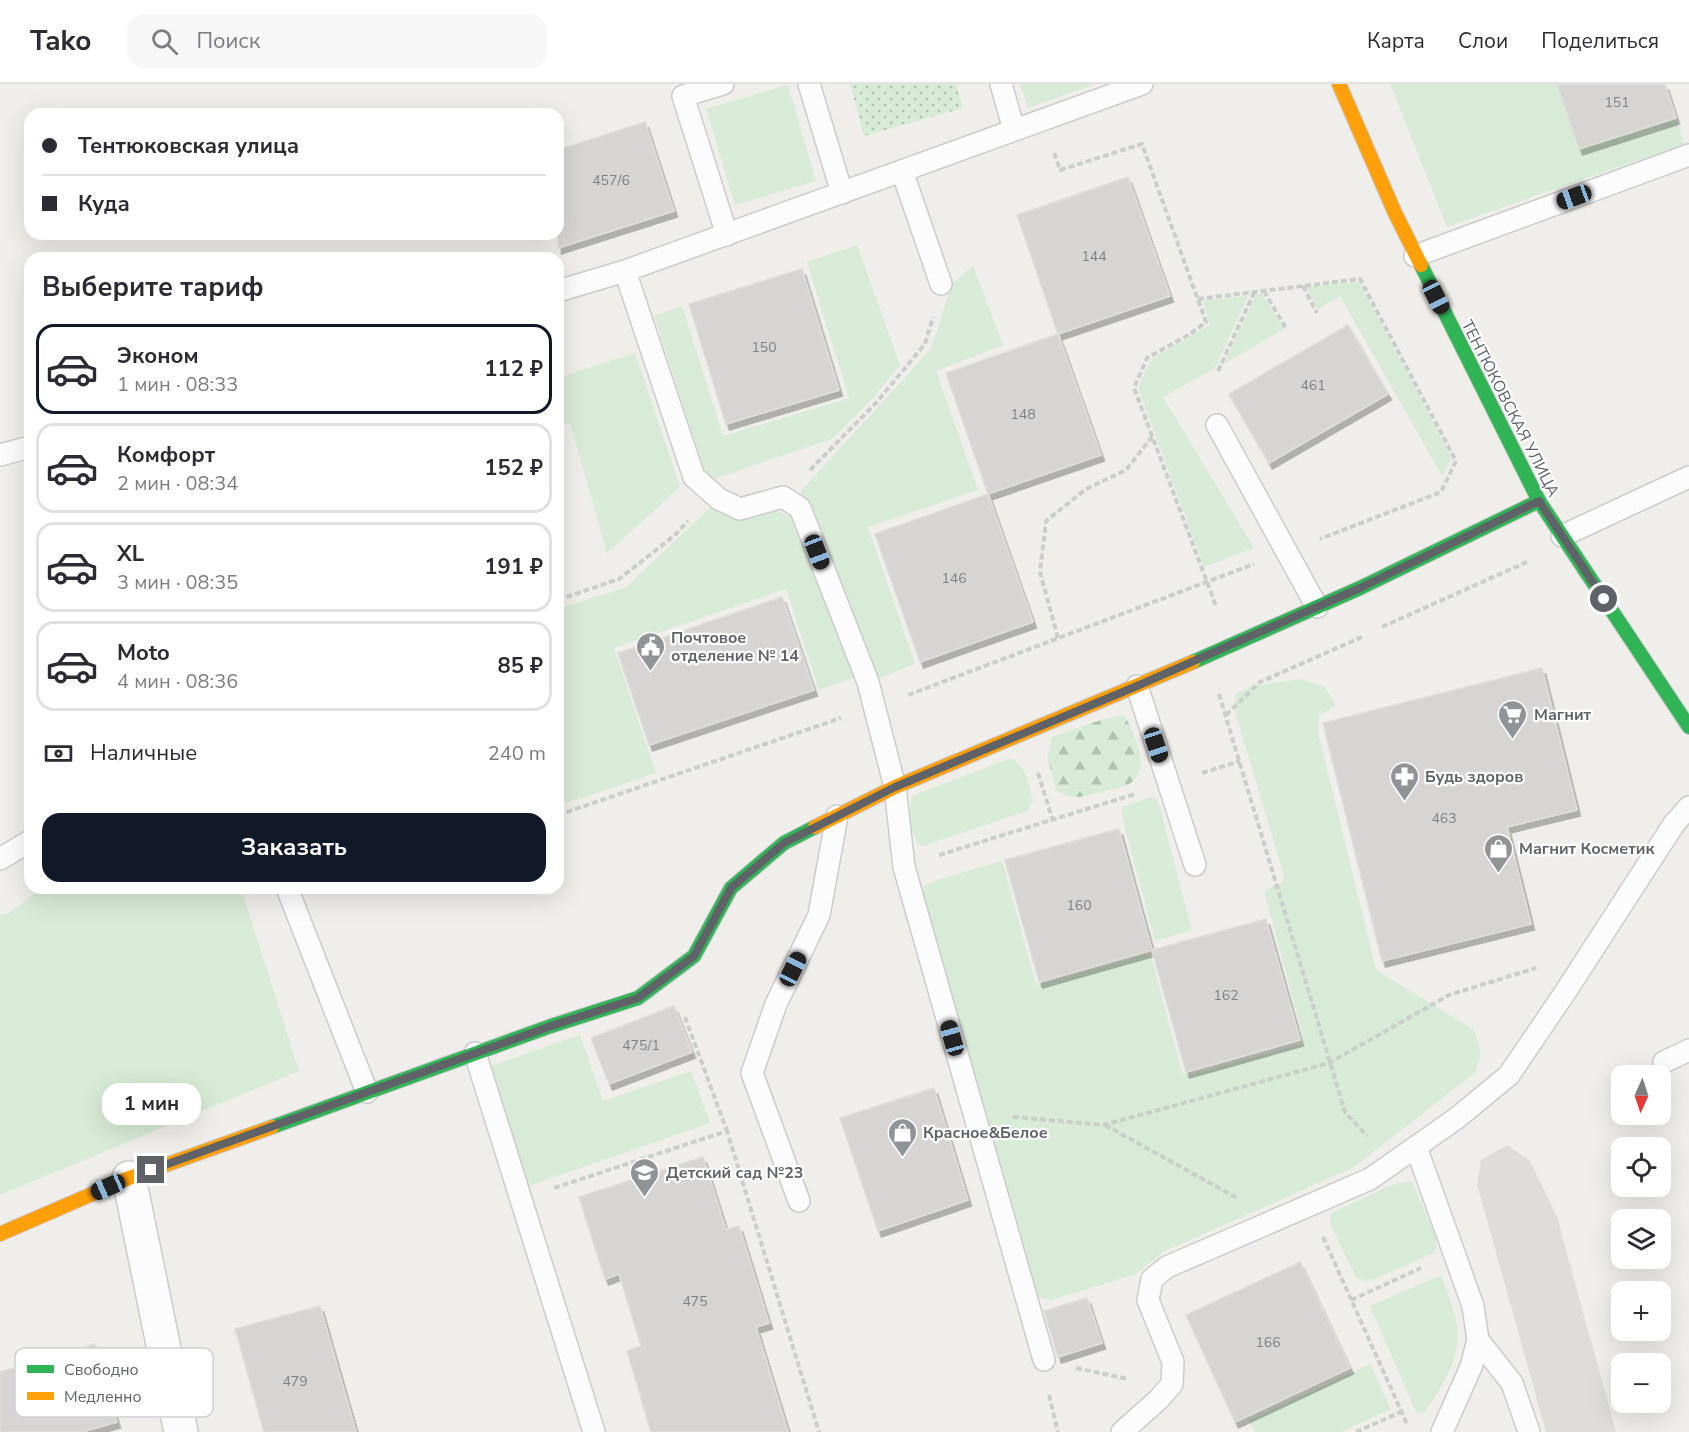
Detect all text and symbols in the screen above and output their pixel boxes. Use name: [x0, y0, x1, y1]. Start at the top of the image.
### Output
search box: [127, 14, 547, 68]
text: Tako: [30, 22, 91, 60]
icon: search: [148, 25, 181, 58]
text: Поиск: [196, 26, 260, 56]
text: Карта: [1367, 27, 1425, 55]
text: Слои: [1458, 27, 1508, 55]
text: Поделиться: [1541, 27, 1659, 55]
house number: 151: [1604, 93, 1630, 112]
text: Тентюковская улица: [78, 131, 299, 161]
house number: 457/6: [592, 171, 630, 190]
car: [1554, 182, 1594, 212]
text: Куда: [78, 189, 130, 219]
house number: 144: [1081, 247, 1107, 266]
text: Выберите тариф: [42, 269, 264, 306]
car: [1420, 277, 1452, 317]
street label: ТЕНТЮКОВСКАЯ УЛИЦА: [1456, 316, 1564, 501]
house number: 150: [751, 338, 777, 357]
text: Эконом: [117, 341, 199, 371]
icon: car: [45, 342, 99, 396]
text: 112 ₽: [484, 354, 543, 384]
text: 1 мин · 08:33: [117, 371, 238, 398]
house number: 461: [1300, 376, 1326, 395]
house number: 148: [1010, 405, 1036, 424]
text: Комфорт: [117, 440, 215, 470]
icon: car: [45, 441, 99, 495]
text: 152 ₽: [484, 453, 543, 483]
text: 2 мин · 08:34: [117, 470, 238, 497]
car: [802, 532, 832, 572]
text: XL: [117, 539, 144, 569]
icon: car: [45, 540, 99, 594]
text: 191 ₽: [484, 552, 543, 582]
text: 3 мин · 08:35: [117, 569, 238, 596]
house number: 146: [941, 569, 967, 588]
route start: [1590, 585, 1617, 612]
place label: Почтовое отделение № 14: [671, 627, 799, 667]
public building icon: Почтовое отделение № 14: [634, 630, 666, 672]
text: Moto: [117, 638, 170, 668]
icon: car: [45, 639, 99, 693]
text: 85 ₽: [497, 651, 543, 681]
text: 4 мин · 08:36: [117, 668, 238, 695]
supermarket icon: Магнит: [1497, 698, 1529, 740]
place label: Магнит: [1534, 704, 1592, 726]
car: [1142, 725, 1170, 765]
icon: cash: [42, 737, 75, 770]
text: Наличные: [90, 738, 197, 768]
text: 240 m: [488, 740, 546, 767]
pharmacy icon: Будь здоров: [1388, 760, 1420, 802]
place label: Будь здоров: [1425, 766, 1523, 788]
house number: 463: [1431, 809, 1457, 828]
button: Заказать: [42, 813, 546, 882]
shop icon: Магнит Косметик: [1482, 832, 1514, 874]
place label: Магнит Косметик: [1519, 838, 1655, 860]
house number: 160: [1066, 896, 1092, 915]
car: [777, 949, 809, 989]
house number: 162: [1213, 986, 1239, 1005]
car: [938, 1018, 966, 1058]
house number: 475/1: [622, 1036, 660, 1055]
north arrow: [1611, 1065, 1671, 1125]
map controls: [1611, 1065, 1671, 1413]
callout: 1 мин: [102, 1083, 201, 1125]
text: 1 мин: [124, 1090, 179, 1117]
shop icon: Красное&Белое: [886, 1116, 918, 1158]
place label: Красное&Белое: [923, 1122, 1048, 1144]
button: locate: [1611, 1137, 1671, 1197]
route end: [137, 1156, 164, 1183]
school or university icon: Детский сад №23: [629, 1156, 661, 1198]
place label: Детский сад №23: [666, 1162, 803, 1184]
car: [88, 1171, 128, 1203]
button: layers: [1611, 1209, 1671, 1269]
button: +: [1611, 1281, 1671, 1341]
house number: 475: [682, 1292, 708, 1311]
house number: 166: [1255, 1333, 1281, 1352]
legend: [15, 1348, 213, 1417]
button: −: [1611, 1353, 1671, 1413]
text: Свободно: [64, 1359, 139, 1381]
house number: 479: [282, 1372, 308, 1391]
text: Медленно: [64, 1386, 142, 1408]

